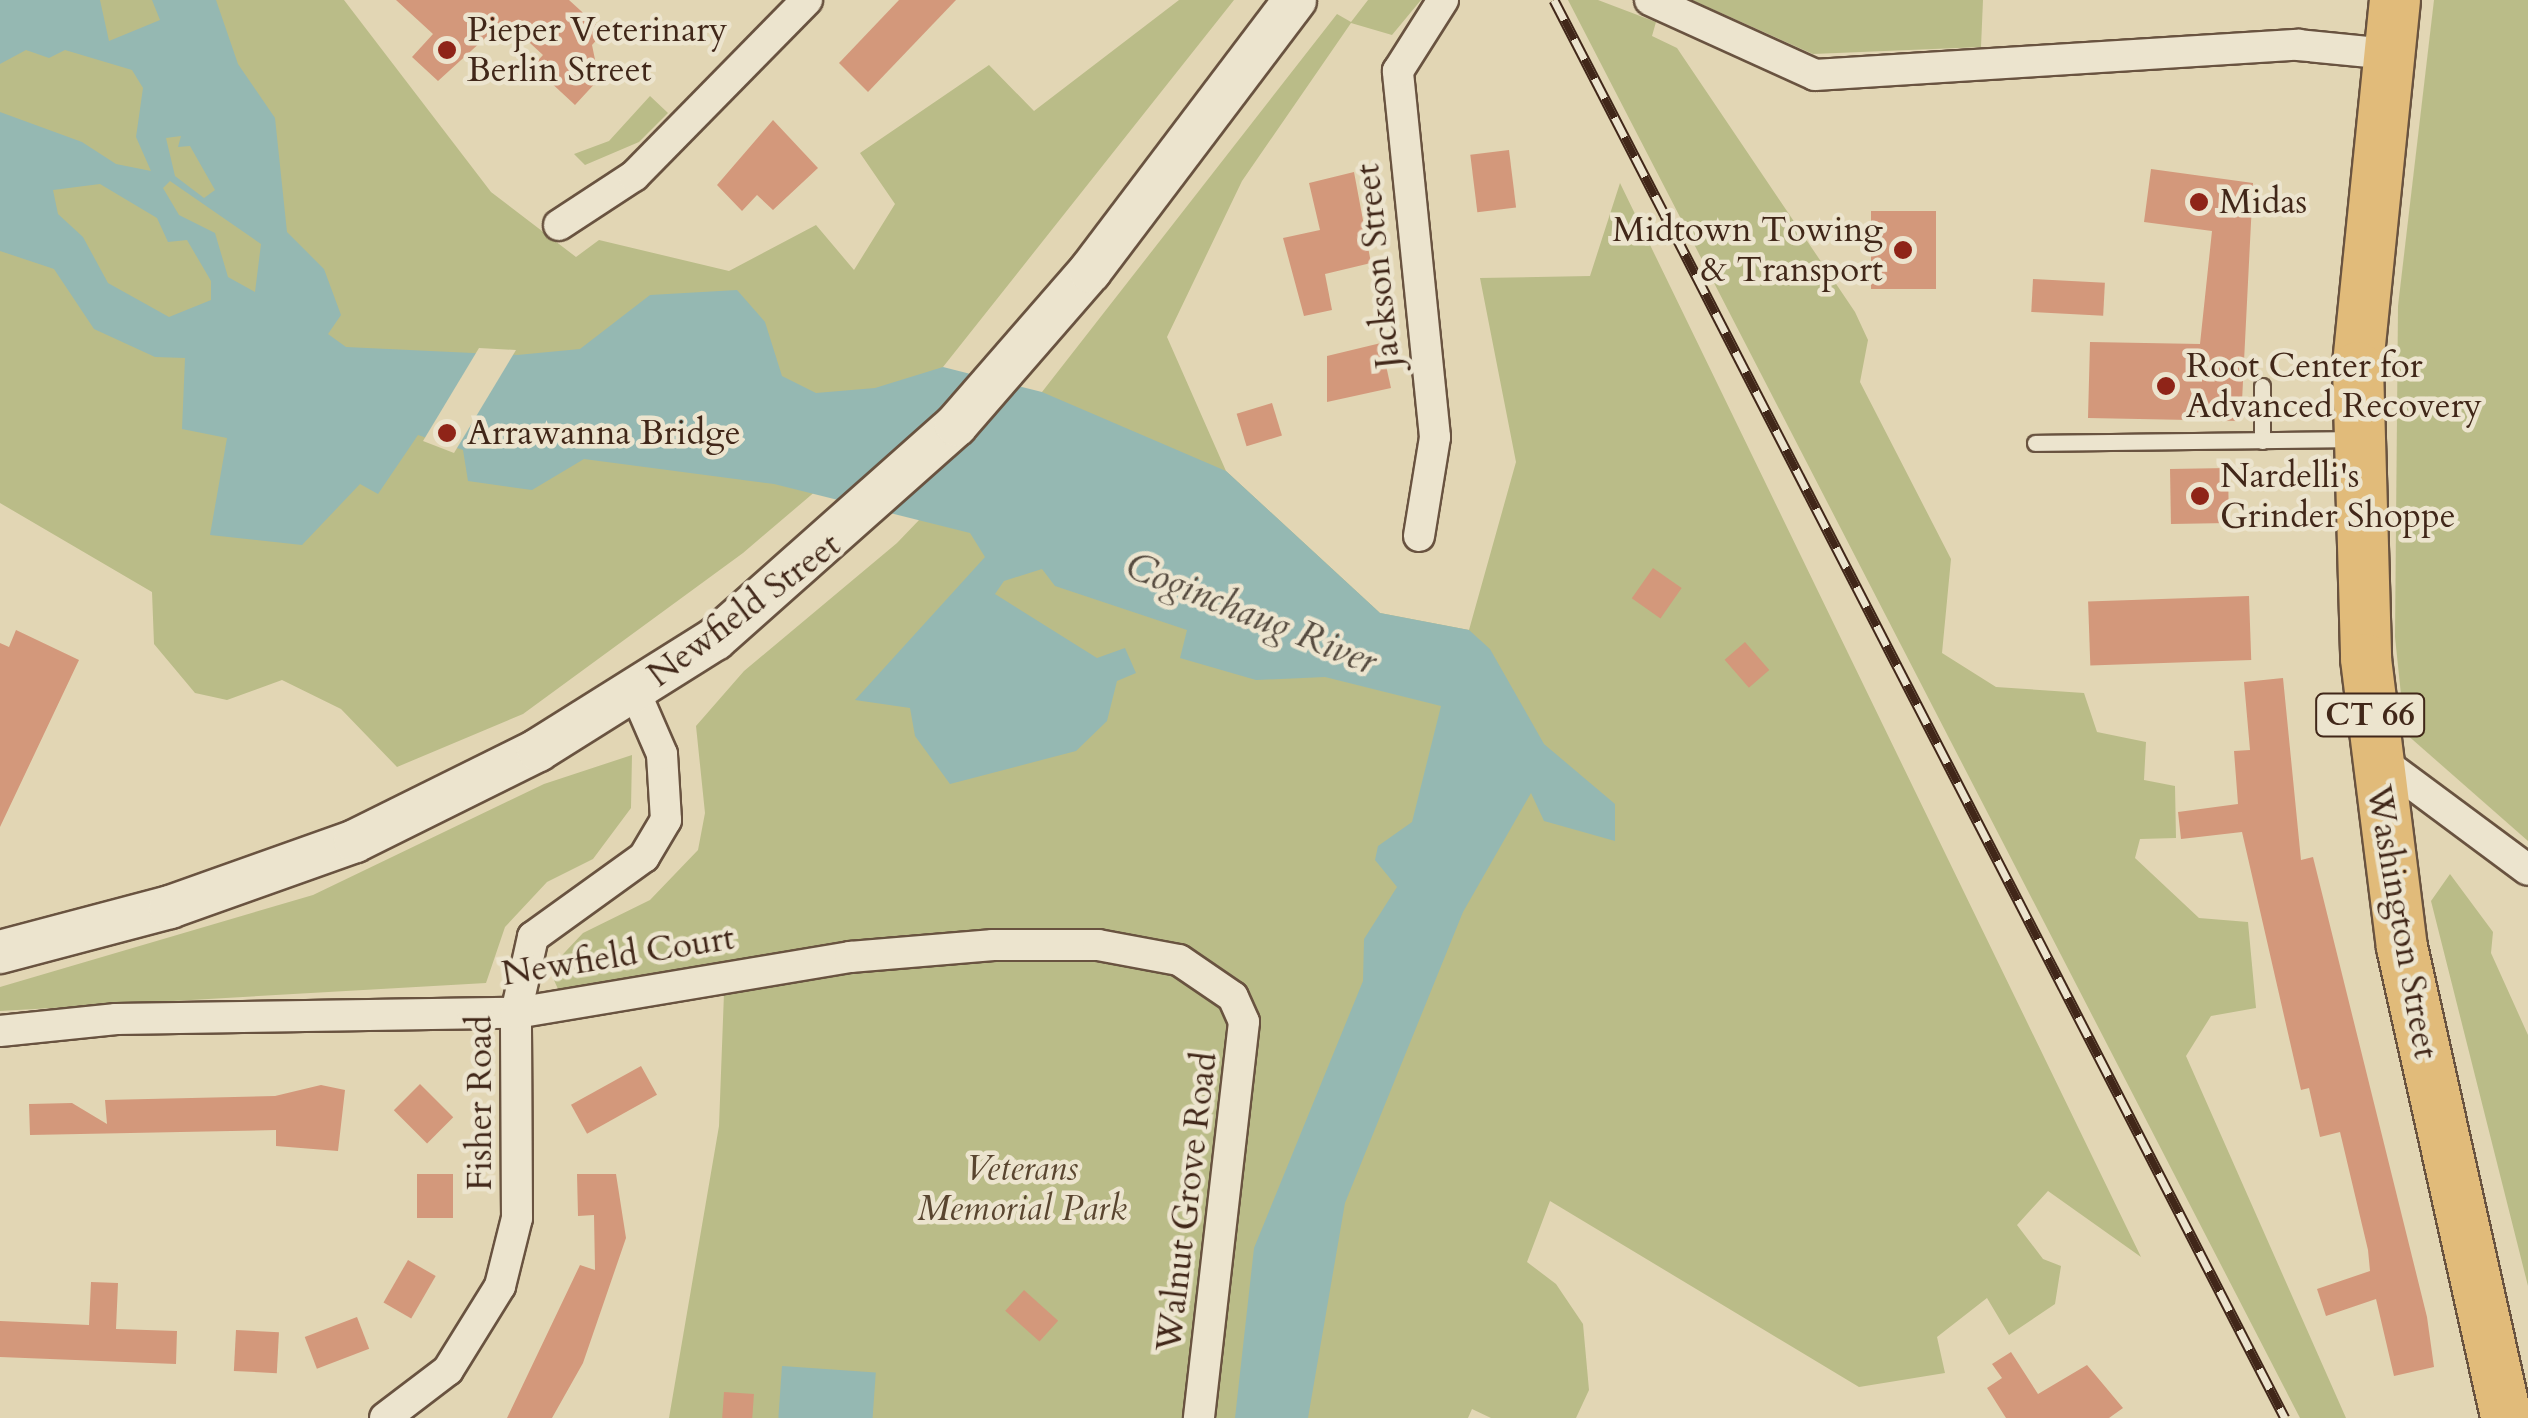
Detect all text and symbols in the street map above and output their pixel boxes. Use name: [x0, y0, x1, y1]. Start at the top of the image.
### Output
place label: Pieper Veterinary Berlin Street: [467, 9, 728, 91]
marker: Pieper Veterinary Berlin Street: [436, 39, 458, 61]
street label: Jackson Street: [1346, 161, 1410, 371]
place label: Midas: [2219, 181, 2307, 223]
marker: Midas: [2188, 191, 2210, 213]
place label: Midtown Towing & Transport: [1612, 209, 1883, 291]
marker: Midtown Towing & Transport: [1892, 239, 1914, 261]
place label: Root Center for Advanced Recovery: [2186, 345, 2482, 427]
marker: Root Center for Advanced Recovery: [2155, 375, 2177, 397]
place label: Arrawanna Bridge: [467, 412, 741, 454]
marker: Arrawanna Bridge: [436, 422, 458, 444]
place label: Nardelli's Grinder Shoppe: [2220, 455, 2456, 537]
marker: Nardelli's Grinder Shoppe: [2189, 485, 2211, 507]
street label: Newfield Street: [639, 524, 849, 696]
water label: Coginchaug River: [1119, 543, 1383, 685]
road number: CT 66: [2315, 688, 2425, 742]
street label: Washington Street: [2357, 782, 2447, 1062]
street label: Newfield Court: [499, 917, 737, 995]
street label: Fisher Road: [459, 1015, 501, 1191]
street label: Walnut Grove Road: [1148, 1050, 1226, 1354]
park label: Veterans Memorial Park: [917, 1148, 1127, 1230]

